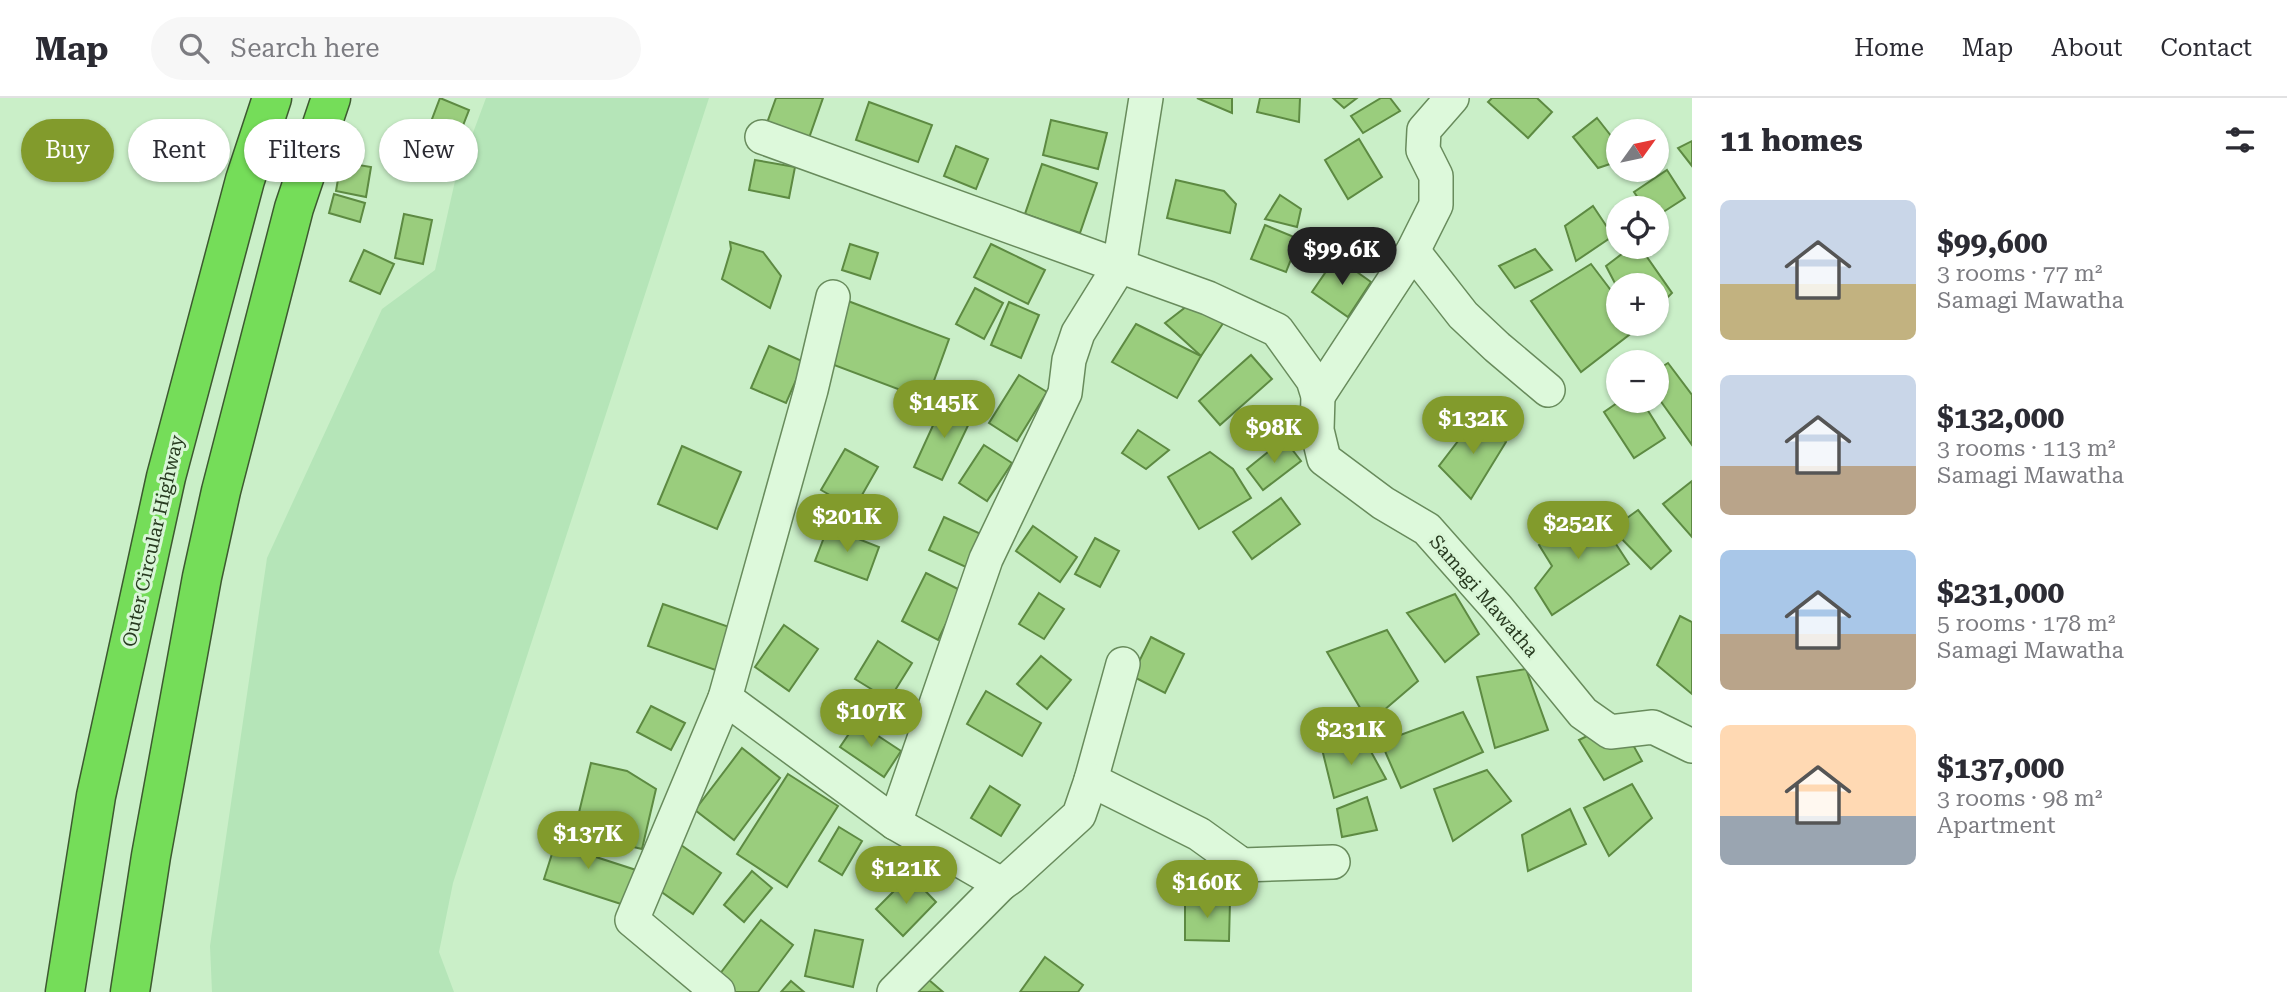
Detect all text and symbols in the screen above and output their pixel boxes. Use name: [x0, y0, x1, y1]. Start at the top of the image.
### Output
search box: [151, 17, 641, 80]
text: Map: [35, 29, 109, 68]
icon: search: [175, 29, 213, 67]
text: Search here: [231, 33, 380, 63]
text: Home: [1854, 34, 1924, 62]
text: Map: [1962, 34, 2013, 62]
text: About: [2051, 34, 2122, 62]
text: Contact: [2160, 34, 2252, 62]
chip: Buy: [21, 119, 114, 182]
chip: Rent: [128, 119, 230, 182]
chip: Filters: [244, 119, 365, 182]
chip: New: [379, 119, 478, 182]
north arrow: [1606, 119, 1670, 182]
map controls: [1606, 119, 1669, 413]
icon: filters: [2221, 121, 2259, 159]
text: 11 homes: [1720, 123, 1863, 158]
button: locate: [1606, 196, 1669, 259]
text: $99,600: [1937, 225, 2048, 260]
pin: $99.6K: [1285, 228, 1399, 287]
icon: home: [1776, 228, 1860, 312]
text: $99.6K: [1304, 236, 1380, 263]
text: 3 rooms · 77 m²: [1937, 260, 2103, 287]
button: +: [1606, 273, 1669, 336]
text: Samagi Mawatha: [1937, 287, 2124, 314]
button: −: [1606, 350, 1669, 413]
pin: $145K: [895, 380, 993, 440]
text: $145K: [909, 389, 979, 416]
pin: $132K: [1424, 396, 1522, 456]
text: $132,000: [1937, 400, 2064, 435]
icon: home: [1776, 403, 1860, 487]
text: $132K: [1438, 405, 1508, 432]
pin: $98K: [1233, 406, 1315, 465]
text: $98K: [1246, 414, 1302, 441]
street label: Outer Circular Highway: [117, 432, 189, 649]
text: 3 rooms · 113 m²: [1937, 435, 2115, 462]
text: Samagi Mawatha: [1937, 462, 2124, 489]
pin: $201K: [798, 494, 896, 554]
pin: $252K: [1529, 502, 1627, 561]
text: $201K: [812, 503, 882, 530]
text: $252K: [1543, 510, 1613, 537]
street label: Samagi Mawatha: [1425, 530, 1544, 662]
text: $231,000: [1937, 575, 2064, 610]
icon: home: [1776, 578, 1860, 662]
text: 5 rooms · 178 m²: [1937, 610, 2115, 637]
text: Samagi Mawatha: [1937, 637, 2124, 664]
pin: $107K: [822, 690, 920, 749]
text: $107K: [836, 698, 906, 725]
pin: $231K: [1302, 708, 1400, 767]
text: $231K: [1316, 716, 1386, 743]
text: $137,000: [1937, 750, 2064, 785]
icon: home: [1776, 753, 1860, 837]
text: 3 rooms · 98 m²: [1937, 785, 2103, 812]
pin: $137K: [539, 812, 637, 871]
text: Apartment: [1937, 812, 2056, 839]
text: $137K: [553, 820, 623, 847]
pin: $121K: [857, 846, 955, 906]
text: $121K: [871, 855, 941, 882]
pin: $160K: [1158, 860, 1256, 920]
text: $160K: [1172, 869, 1242, 896]

